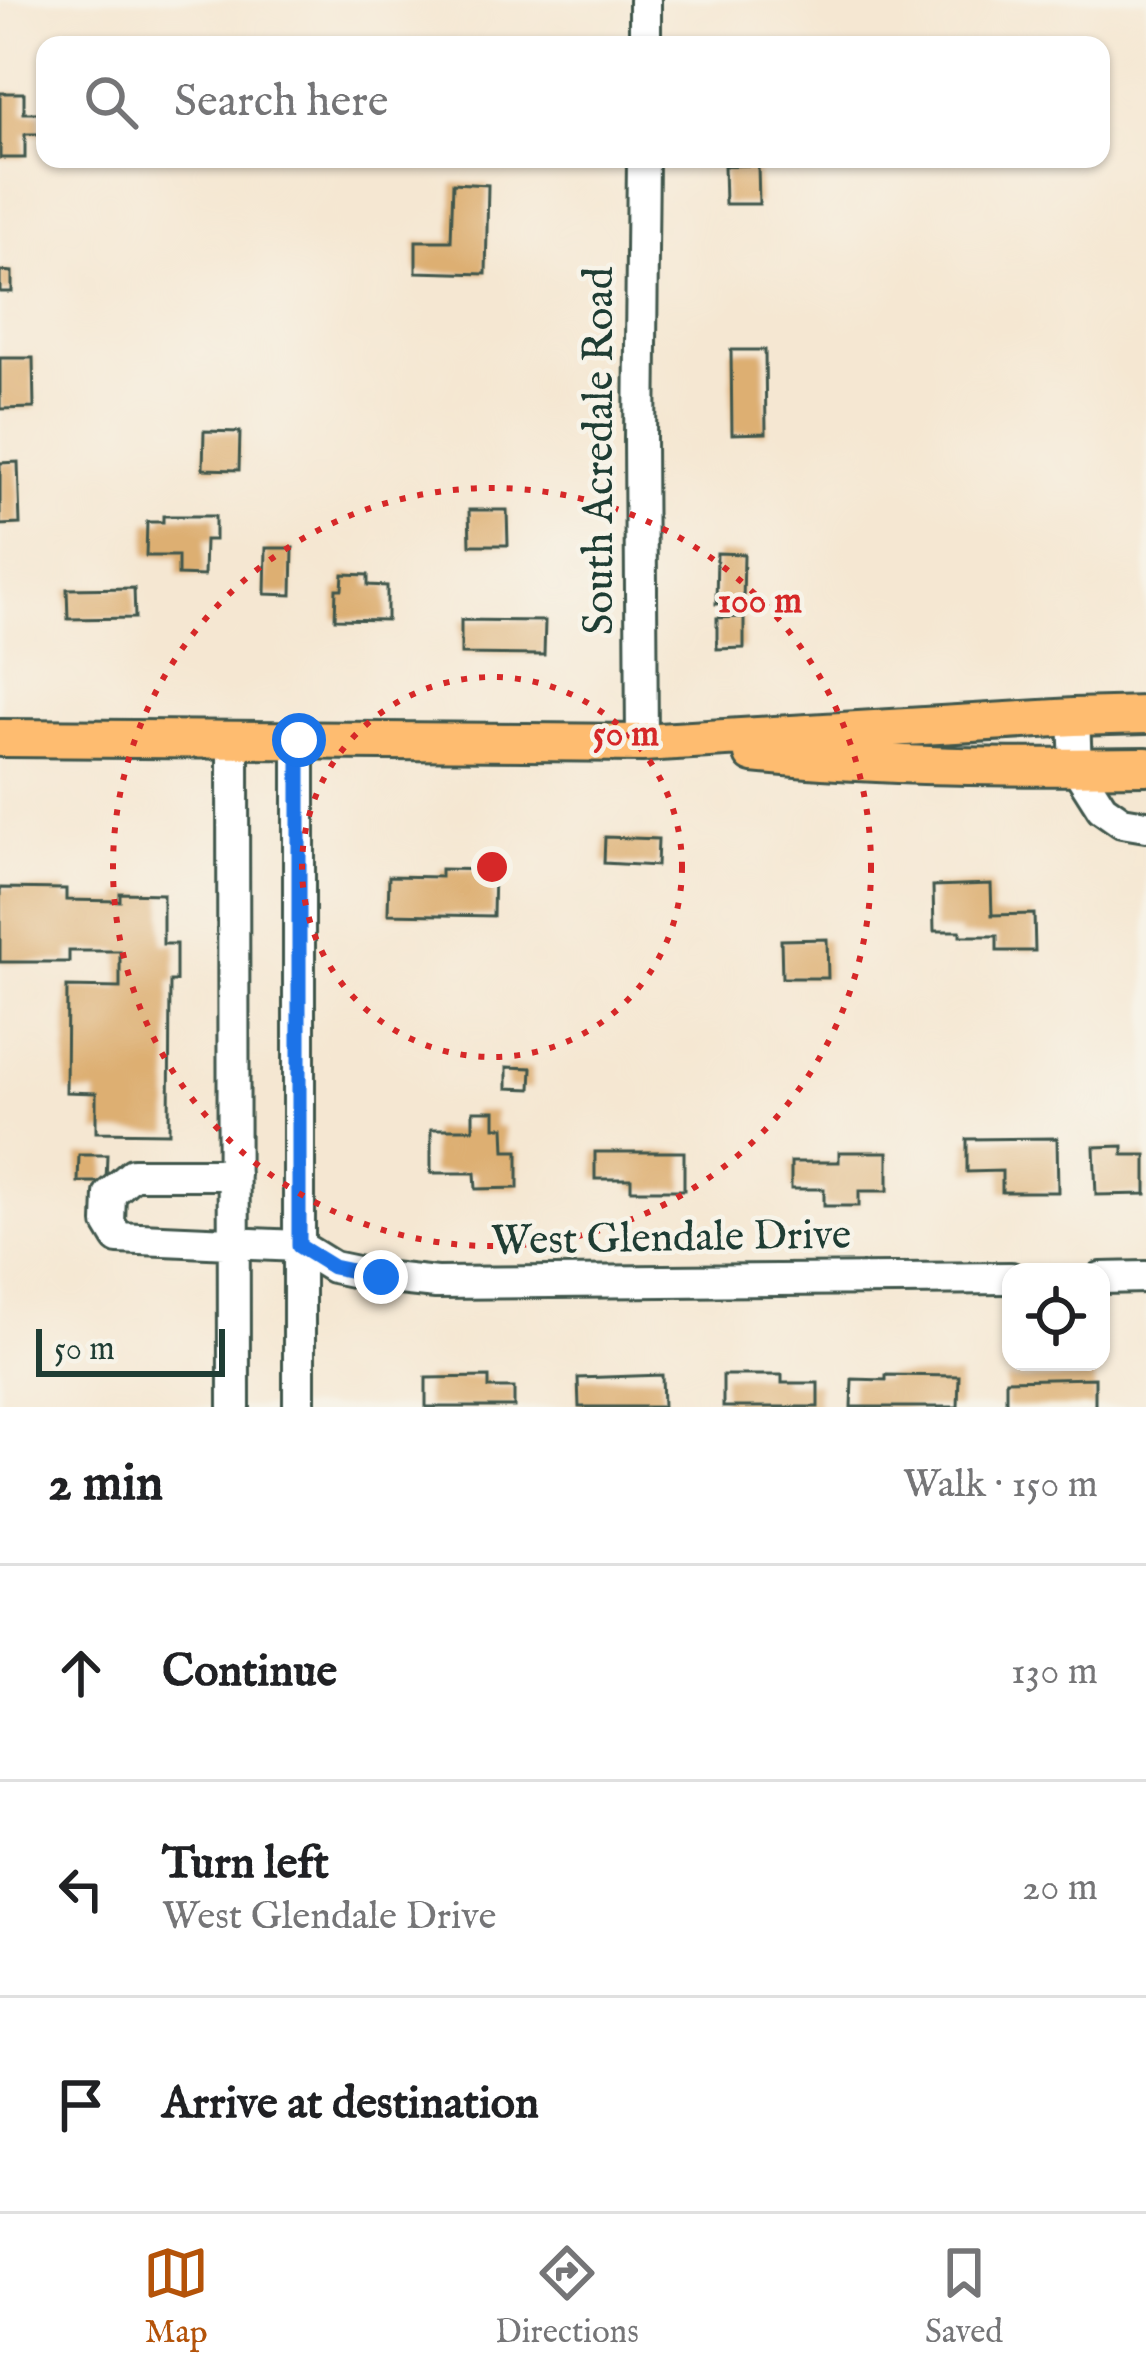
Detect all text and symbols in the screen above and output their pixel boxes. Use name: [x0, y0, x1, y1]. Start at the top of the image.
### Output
search box: [36, 36, 1110, 168]
icon: search: [78, 69, 144, 135]
text: Search here: [174, 74, 388, 131]
street label: South Acredale Road: [574, 266, 627, 635]
text: 100 m: [718, 579, 802, 625]
text: 50 m: [593, 712, 659, 758]
route start: [272, 713, 326, 767]
centre of rings: [471, 846, 513, 888]
street label: West Glendale Drive: [491, 1209, 851, 1269]
route end: [354, 1250, 408, 1304]
map controls: [1002, 1263, 1110, 1371]
button: locate: [1002, 1263, 1110, 1371]
scale bar: [36, 1323, 225, 1376]
text: 50 m: [54, 1329, 115, 1371]
text: 2 min: [48, 1453, 163, 1518]
text: Walk · 150 m: [903, 1461, 1098, 1510]
icon: ahead: [48, 1640, 114, 1706]
text: Continue: [162, 1644, 337, 1701]
text: 130 m: [1011, 1648, 1098, 1697]
text: Turn left: [162, 1836, 329, 1893]
icon: left: [48, 1856, 114, 1922]
text: 20 m: [1022, 1864, 1098, 1913]
text: West Glendale Drive: [162, 1893, 496, 1942]
icon: arrive: [48, 2072, 114, 2138]
text: Arrive at destination: [162, 2076, 539, 2133]
tab: Map: [143, 2240, 209, 2354]
tab: Directions: [495, 2240, 639, 2354]
tab: Saved: [925, 2240, 1003, 2354]

